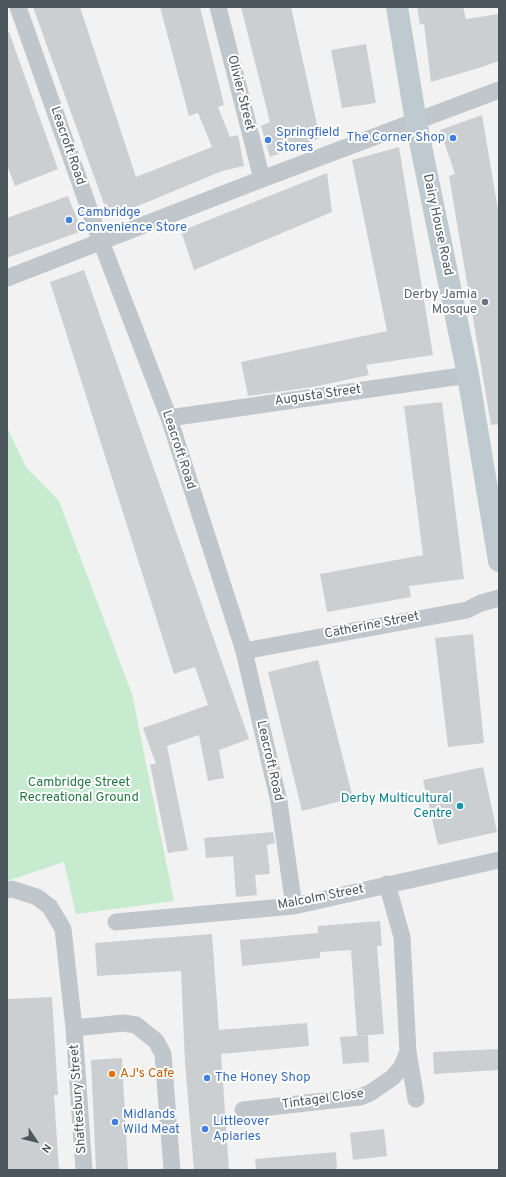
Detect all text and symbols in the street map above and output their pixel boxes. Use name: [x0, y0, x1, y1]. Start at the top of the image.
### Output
street label: Olivier Street: [223, 54, 257, 132]
street label: Leacroft Road: [46, 105, 88, 187]
place label: Springfield Stores: [276, 125, 340, 156]
place label: The Corner Shop: [347, 130, 445, 146]
marker: The Corner Shop: [448, 133, 458, 143]
marker: Springfield Stores: [263, 135, 273, 145]
street label: Dairy House Road: [419, 173, 455, 277]
place label: Cambridge Convenience Store: [77, 205, 187, 236]
marker: Cambridge Convenience Store: [64, 215, 74, 225]
place label: Derby Jamia Mosque: [404, 287, 477, 318]
marker: Derby Jamia Mosque: [480, 297, 490, 307]
street label: Augusta Street: [274, 382, 362, 410]
street label: Leacroft Road: [158, 409, 198, 491]
street label: Catherine Street: [323, 609, 421, 643]
street label: Leacroft Road: [252, 719, 286, 803]
park label: Cambridge Street Recreational Ground: [19, 775, 139, 806]
place label: Derby Multicultural Centre: [341, 791, 452, 822]
marker: Derby Multicultural Centre: [455, 801, 465, 811]
street label: Malcolm Street: [277, 882, 365, 914]
street label: Shaftesbury Street: [67, 1044, 91, 1154]
place label: AJ's Cafe: [120, 1066, 174, 1082]
marker: AJ's Cafe: [107, 1069, 117, 1079]
place label: The Honey Shop: [215, 1070, 310, 1086]
marker: The Honey Shop: [202, 1073, 212, 1083]
street label: Tintagel Close: [281, 1087, 365, 1113]
place label: Midlands Wild Meat: [123, 1107, 180, 1138]
place label: Littleover Apiaries: [213, 1114, 270, 1145]
marker: Midlands Wild Meat: [110, 1117, 120, 1127]
north arrow: [16, 1121, 56, 1161]
marker: Littleover Apiaries: [200, 1124, 210, 1134]
text: N: [38, 1141, 54, 1155]

